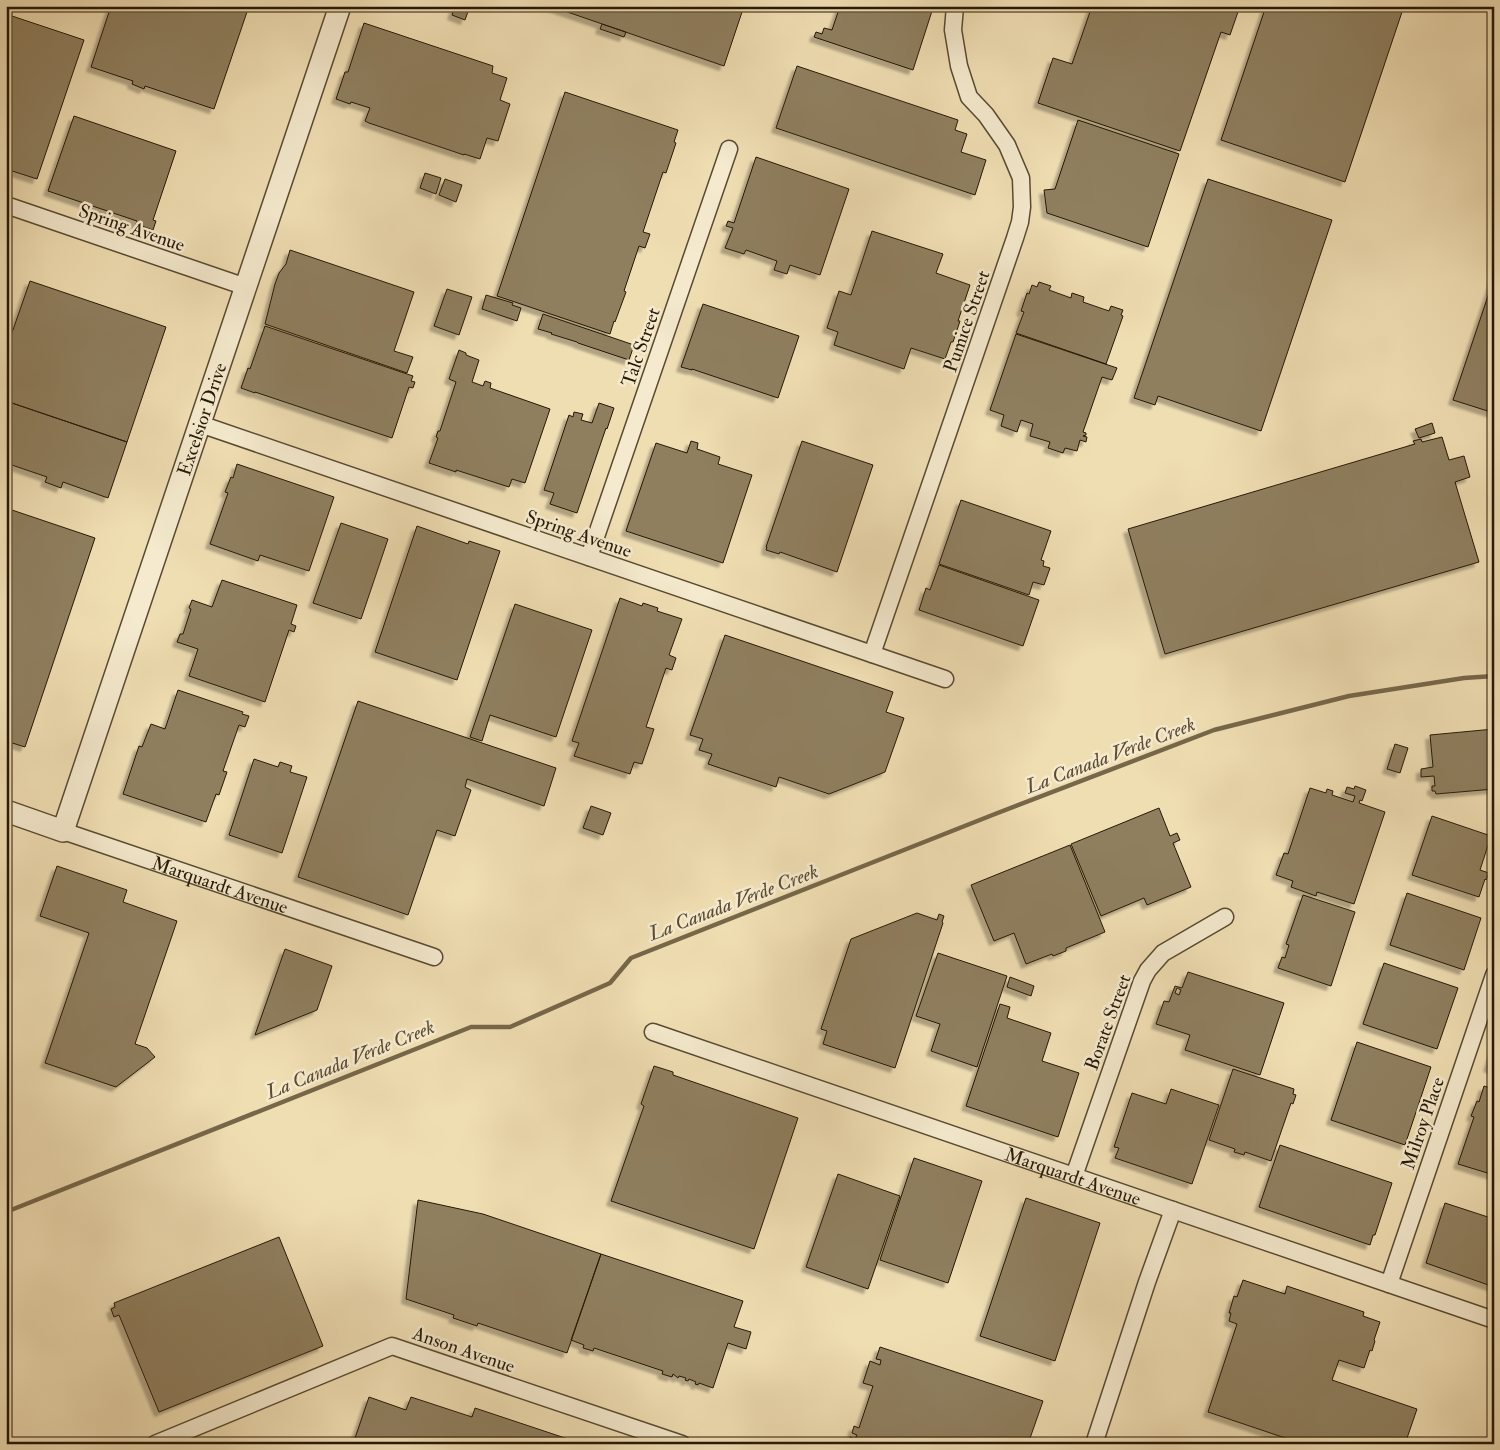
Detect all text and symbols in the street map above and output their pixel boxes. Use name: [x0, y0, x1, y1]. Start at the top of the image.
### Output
street label: Spring Avenue: [75, 199, 188, 258]
street label: Pumice Street: [938, 267, 996, 375]
street label: Talc Street: [616, 305, 666, 390]
street label: Excelsior Drive: [172, 360, 232, 479]
street label: Spring Avenue: [522, 505, 635, 564]
water label: La Canada Verde Creek: [1021, 712, 1199, 800]
street label: Marquardt Avenue: [149, 851, 291, 920]
water label: La Canada Verde Creek: [644, 859, 822, 947]
street label: Borate Street: [1079, 971, 1136, 1074]
water label: La Canada Verde Creek: [261, 1014, 438, 1105]
street label: Milroy Place: [1396, 1074, 1450, 1173]
street label: Marquardt Avenue: [1002, 1142, 1144, 1211]
street label: Anson Avenue: [409, 1321, 518, 1379]

